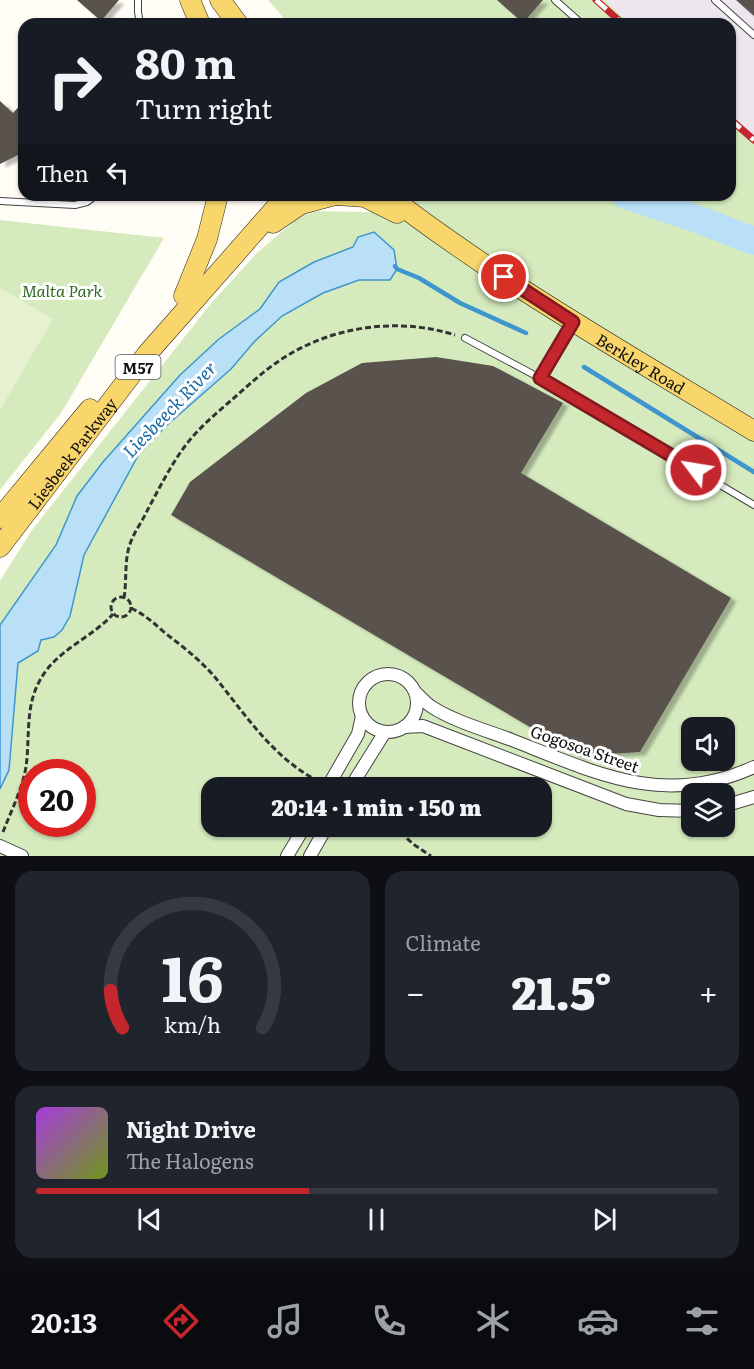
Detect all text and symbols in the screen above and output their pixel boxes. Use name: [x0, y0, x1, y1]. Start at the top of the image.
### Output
text: 80 m: [135, 30, 236, 92]
icon: right: [36, 42, 114, 120]
text: Turn right: [135, 87, 272, 127]
text: Then: [36, 156, 89, 189]
icon: left: [101, 156, 134, 189]
pin: [478, 251, 529, 302]
icon: arrive: [487, 260, 520, 293]
park label: Malta Park: [22, 278, 102, 302]
street label: Berkley Road: [592, 327, 690, 399]
road number: M57: [116, 355, 160, 379]
water label: Liesbeeck River: [116, 355, 222, 463]
street label: Liesbeek Parkway: [21, 392, 122, 514]
position arrow: [664, 438, 728, 502]
map controls: [681, 717, 735, 837]
button: sound: [681, 717, 735, 771]
street label: Gogosoa Street: [528, 718, 643, 778]
speed limit sign: 20: [18, 759, 96, 837]
button: layers: [681, 783, 735, 837]
text: 20:14 · 1 min · 150 m: [271, 790, 482, 823]
text: Climate: [406, 927, 481, 957]
text: 16: [161, 929, 223, 1021]
text: 21.5°: [512, 957, 612, 1024]
text: −: [406, 966, 425, 1015]
text: +: [699, 966, 718, 1015]
text: km/h: [164, 1008, 221, 1040]
text: Night Drive: [126, 1112, 256, 1145]
text: The Halogens: [126, 1145, 254, 1175]
icon: previous: [133, 1203, 166, 1236]
icon: pause: [360, 1203, 393, 1236]
icon: next: [588, 1203, 621, 1236]
icon: directions: [160, 1300, 202, 1342]
icon: music: [264, 1300, 306, 1342]
icon: phone: [368, 1300, 410, 1342]
icon: climate: [472, 1300, 514, 1342]
icon: car: [577, 1300, 619, 1342]
icon: filters: [681, 1300, 723, 1342]
text: 20:13: [31, 1301, 97, 1341]

